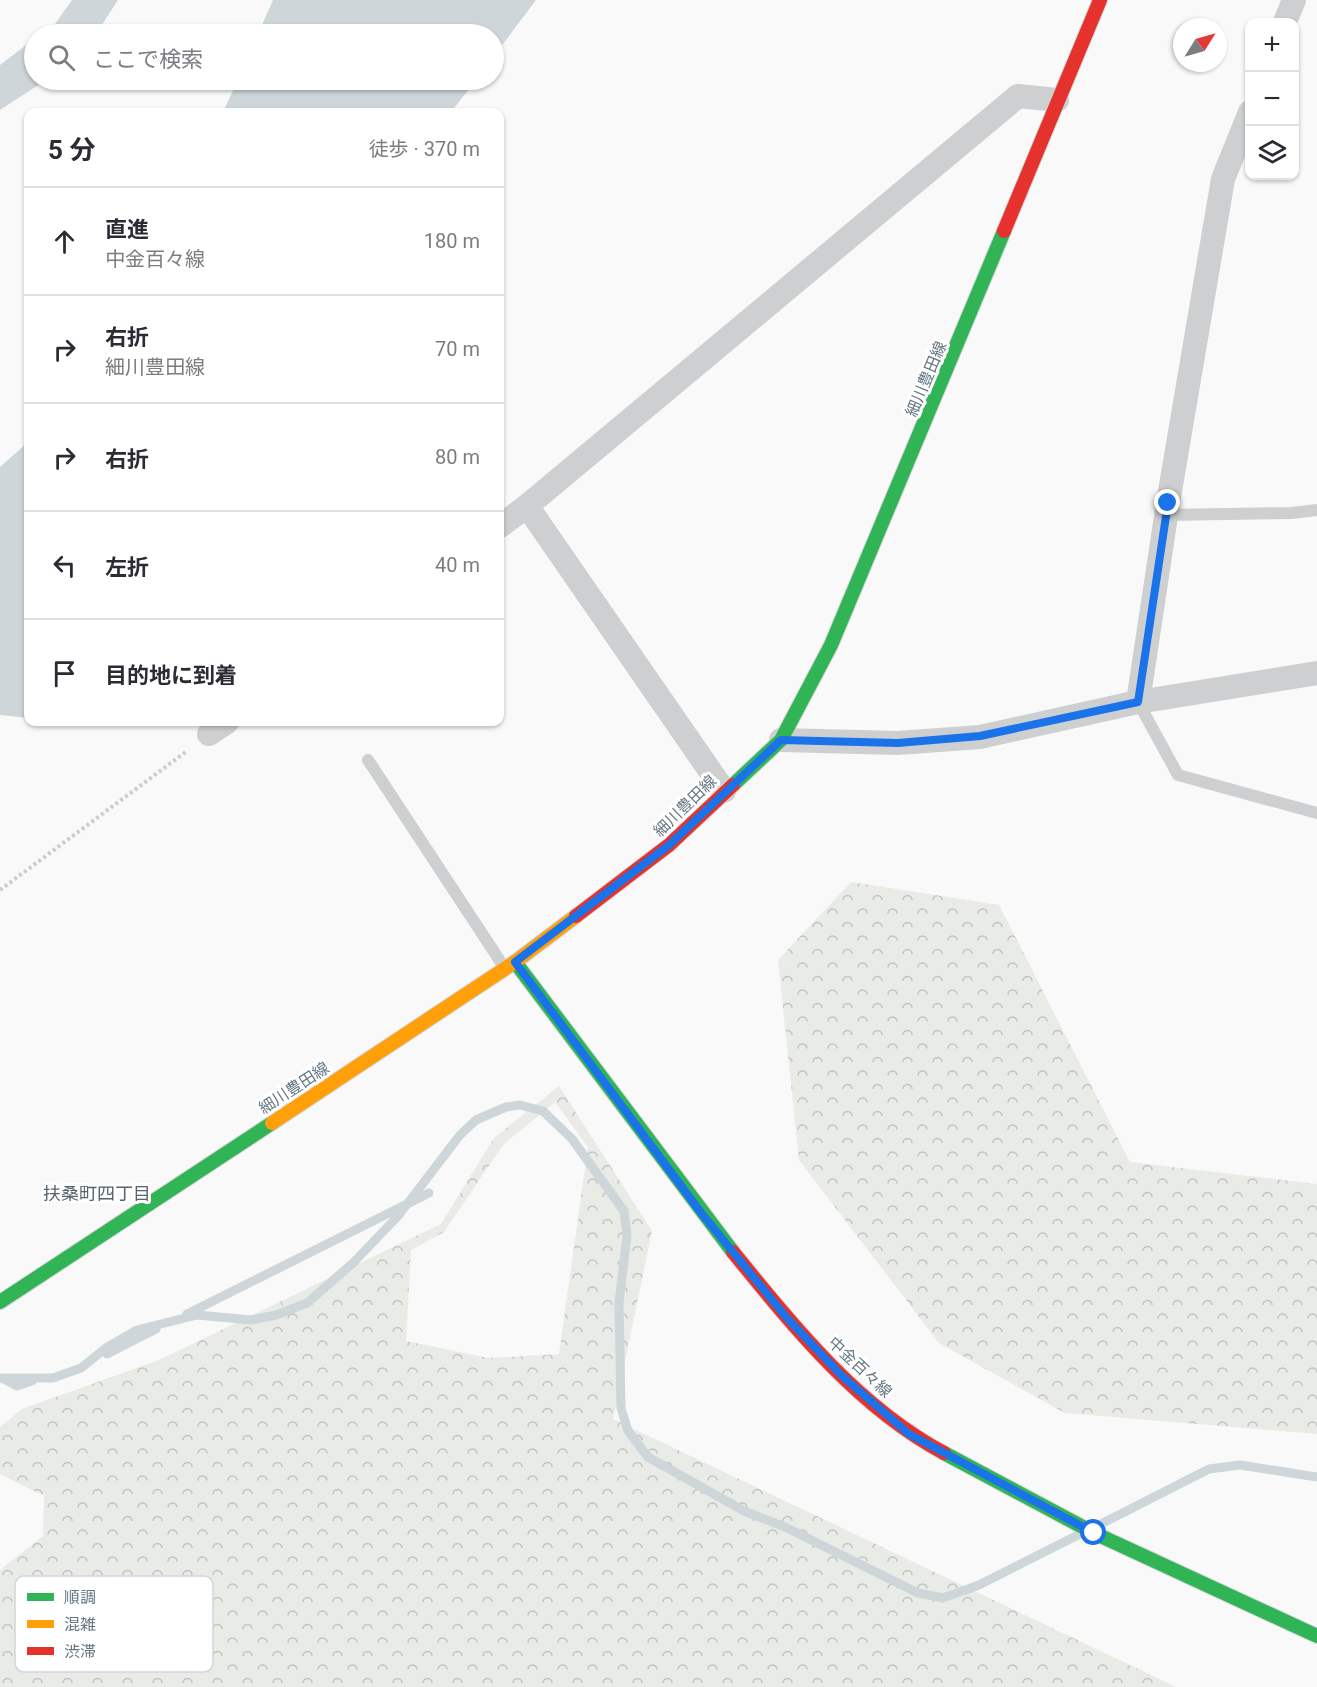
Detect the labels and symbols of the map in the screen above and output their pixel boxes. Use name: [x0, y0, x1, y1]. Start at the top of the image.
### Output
north arrow: [1173, 18, 1227, 72]
street label: 細川豊田線: [902, 338, 950, 420]
route end: [1154, 489, 1180, 515]
street label: 細川豊田線: [650, 771, 720, 841]
street label: 細川豊田線: [255, 1058, 333, 1118]
district label: 扶桑町四丁目: [43, 1183, 151, 1204]
street label: 中金百々線: [824, 1333, 896, 1401]
route start: [1080, 1519, 1106, 1545]
legend: [15, 1576, 213, 1672]
text: 順調: [64, 1588, 96, 1607]
text: 混雑: [64, 1615, 96, 1634]
text: 渋滞: [64, 1642, 96, 1661]

